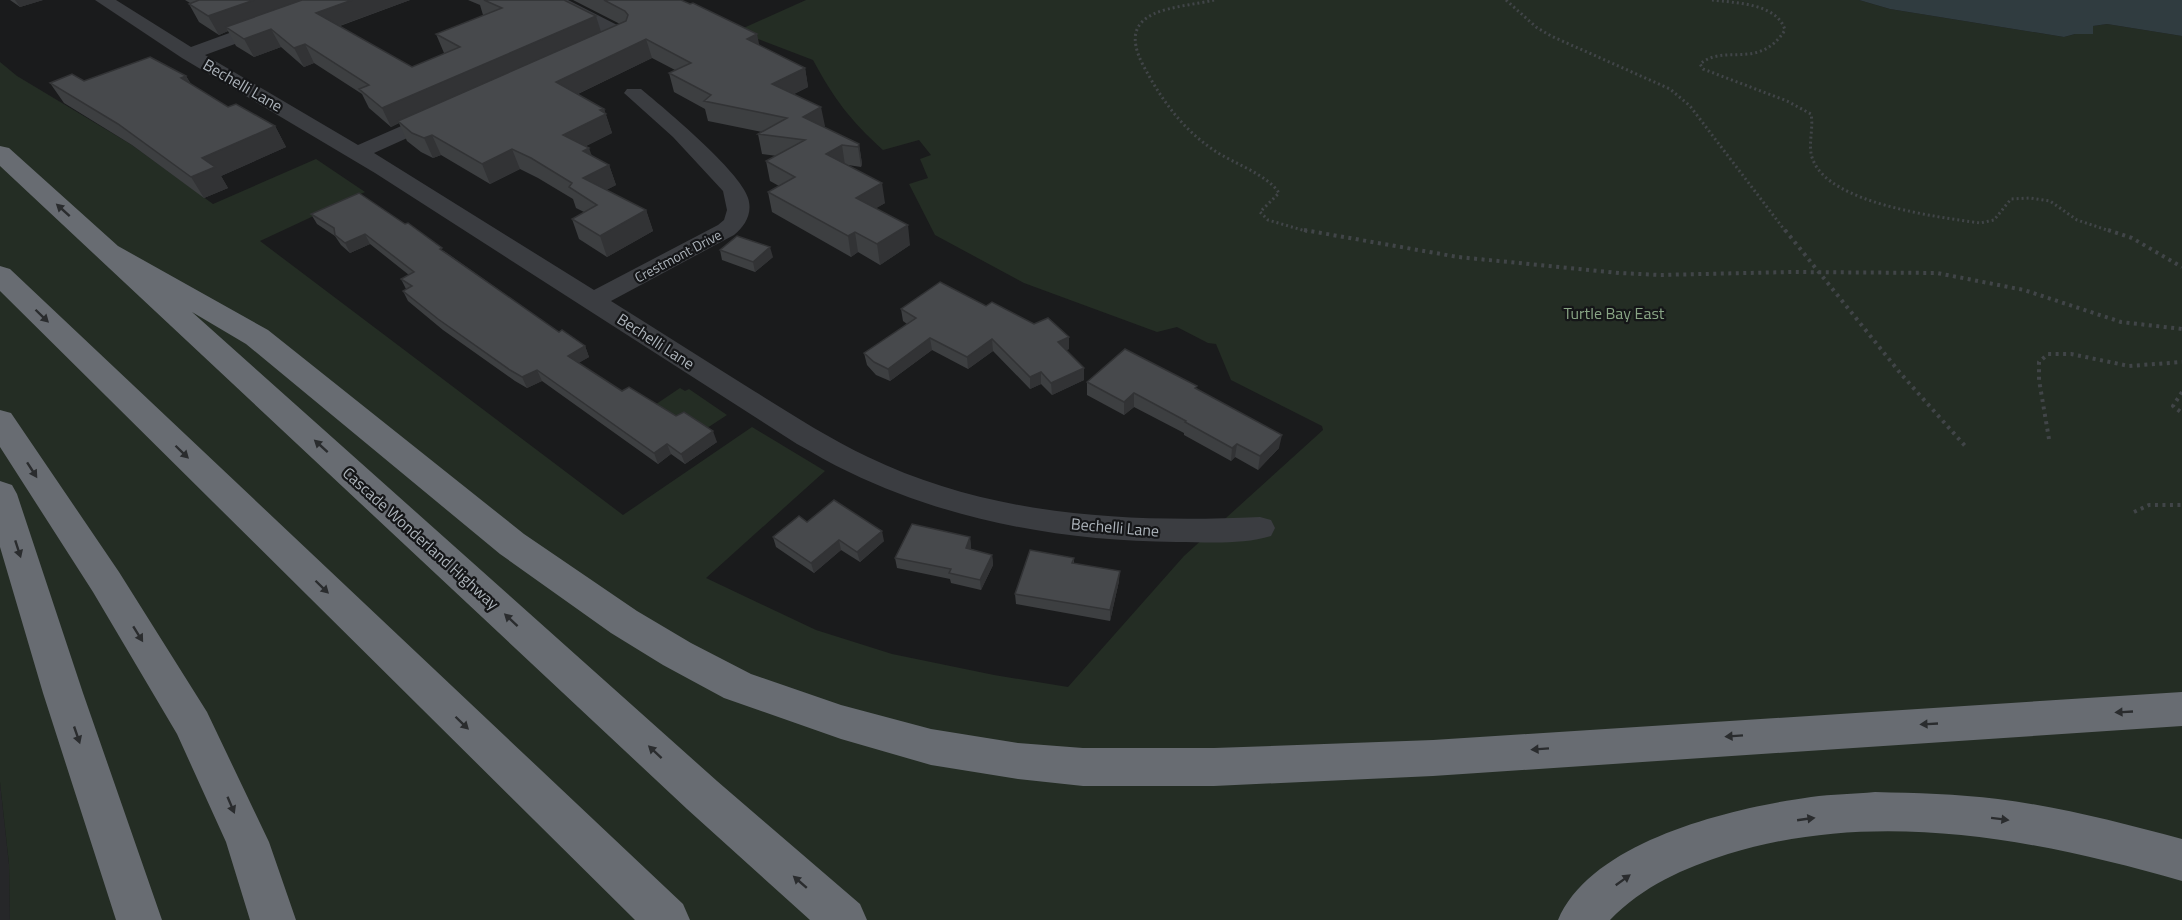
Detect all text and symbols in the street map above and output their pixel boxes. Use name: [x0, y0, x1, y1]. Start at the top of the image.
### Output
street label: Bechelli Lane: [199, 53, 287, 117]
one-way arrow: [56, 204, 71, 217]
street label: Crestmont Drive: [630, 224, 725, 287]
park label: Turtle Bay East: [1564, 301, 1665, 325]
street label: Bechelli Lane: [612, 307, 700, 375]
one-way arrow: [34, 309, 49, 323]
one-way arrow: [313, 439, 328, 453]
one-way arrow: [174, 444, 188, 458]
street label: Cascade Wonderland Highway: [337, 461, 505, 615]
one-way arrow: [26, 462, 37, 478]
street label: Bechelli Lane: [1070, 511, 1160, 543]
one-way arrow: [14, 540, 24, 558]
one-way arrow: [315, 580, 330, 594]
one-way arrow: [504, 614, 519, 627]
one-way arrow: [133, 626, 144, 642]
one-way arrow: [2114, 708, 2133, 717]
one-way arrow: [455, 715, 469, 729]
one-way arrow: [1919, 719, 1938, 728]
one-way arrow: [73, 726, 83, 744]
one-way arrow: [1725, 732, 1744, 741]
one-way arrow: [647, 745, 662, 759]
one-way arrow: [1530, 745, 1549, 754]
one-way arrow: [227, 796, 236, 814]
one-way arrow: [1796, 814, 1815, 823]
one-way arrow: [1991, 815, 2010, 824]
one-way arrow: [1614, 874, 1630, 886]
one-way arrow: [793, 875, 808, 888]

